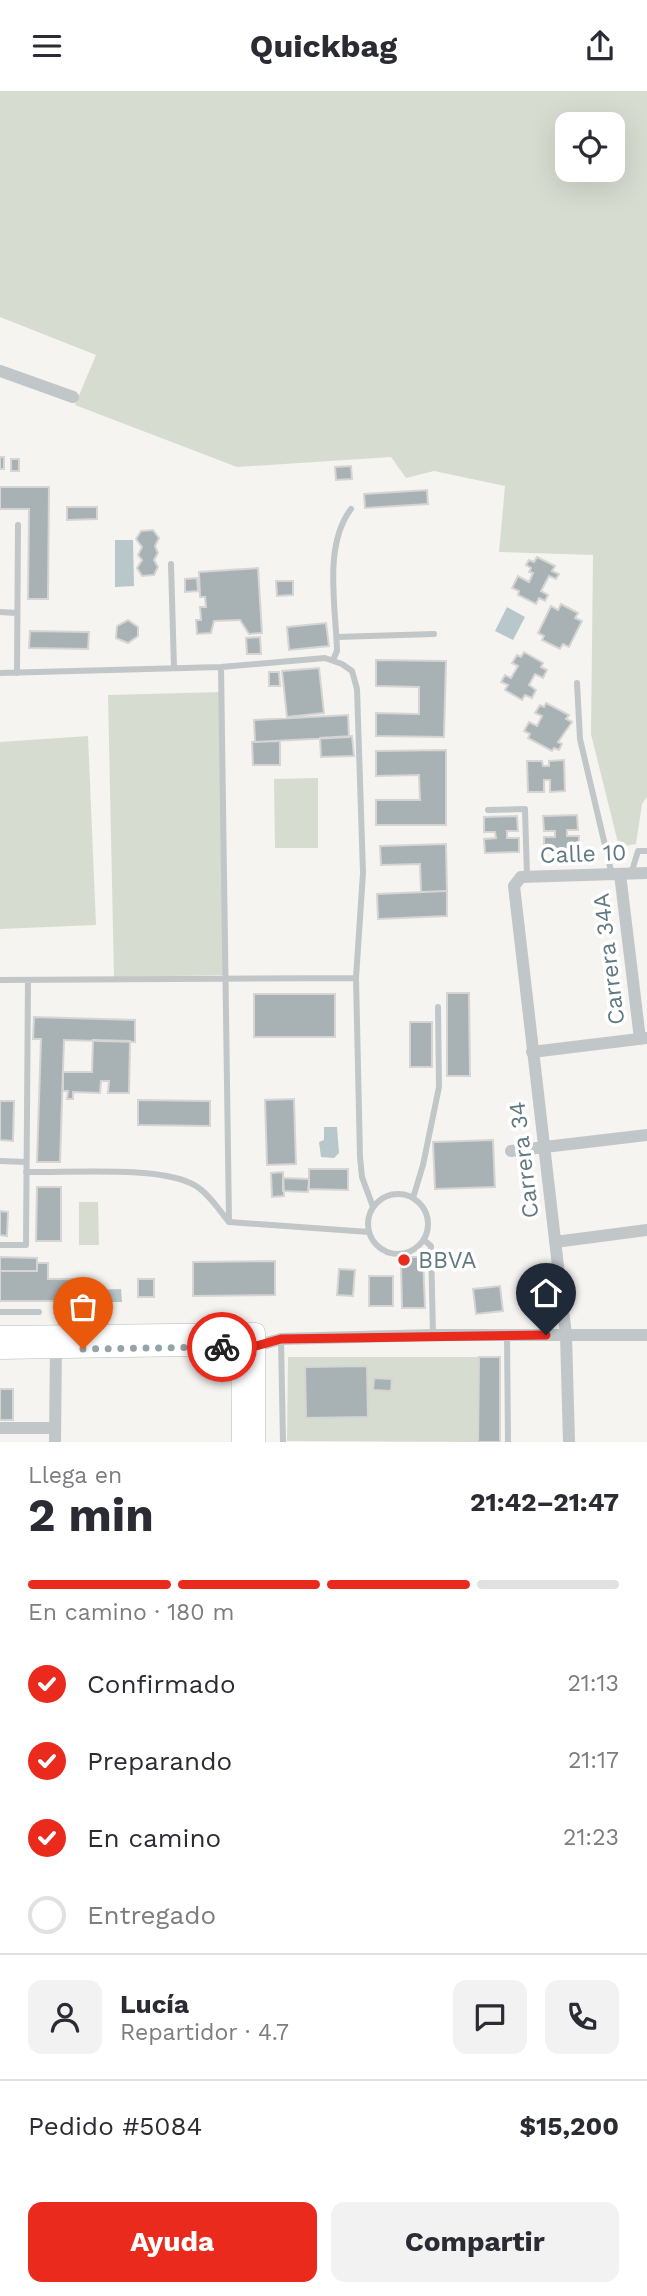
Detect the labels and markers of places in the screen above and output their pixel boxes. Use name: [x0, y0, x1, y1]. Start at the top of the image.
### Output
place label: BBVA: [418, 1247, 476, 1274]
marker: BBVA: [396, 1252, 412, 1268]
pin: [516, 1263, 576, 1335]
pin: [53, 1277, 113, 1349]

